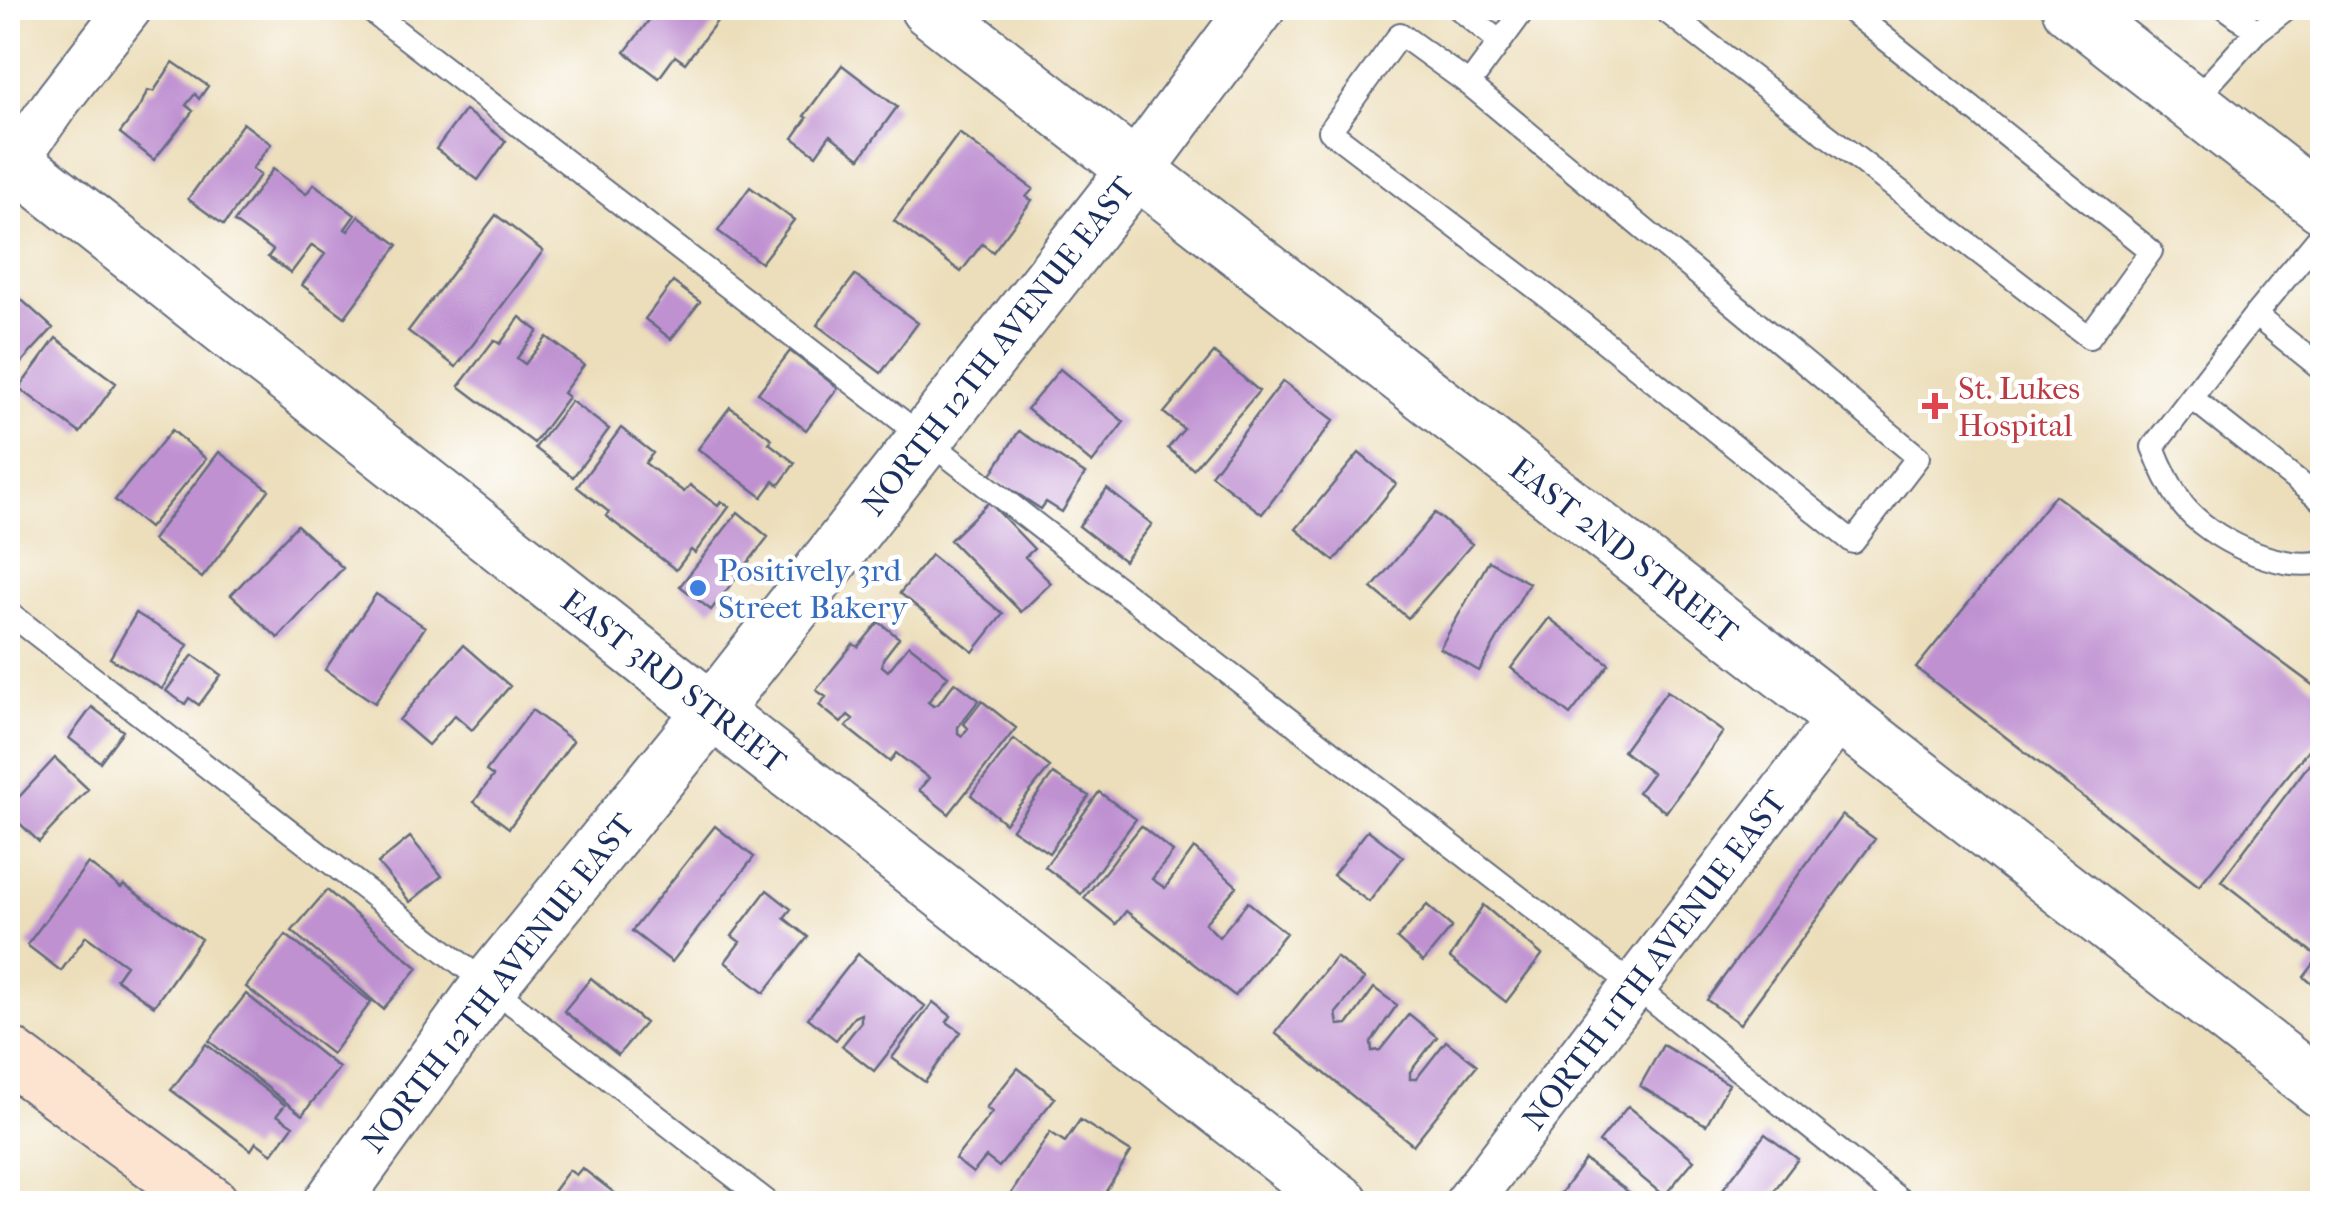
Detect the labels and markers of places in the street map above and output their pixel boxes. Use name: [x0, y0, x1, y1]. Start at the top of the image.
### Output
place label: St. Lukes Hospital: [1958, 370, 2080, 444]
marker: St. Lukes Hospital: [1922, 393, 1948, 419]
place label: Positively 3rd Street Bakery: [718, 552, 908, 626]
marker: Positively 3rd Street Bakery: [687, 577, 709, 599]

